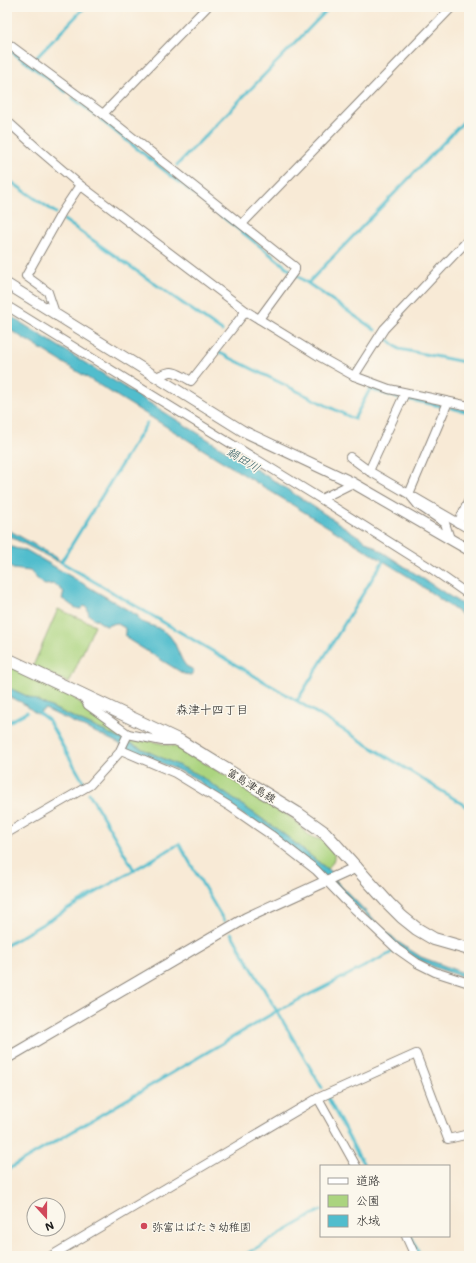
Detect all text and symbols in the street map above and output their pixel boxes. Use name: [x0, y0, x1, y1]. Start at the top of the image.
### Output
water label: 鍋田川: [224, 443, 264, 475]
district label: 森津十四丁目: [176, 701, 248, 717]
street label: 富島津島線: [225, 764, 279, 806]
legend: [320, 1165, 450, 1237]
text: 道路: [356, 1172, 380, 1188]
text: 公園: [356, 1192, 380, 1208]
north arrow: [26, 1197, 66, 1237]
text: 水域: [356, 1212, 380, 1228]
text: N: [43, 1218, 56, 1235]
place label: 弥富はばたき幼稚園: [152, 1219, 251, 1234]
marker: 弥富はばたき幼稚園: [139, 1221, 149, 1231]

